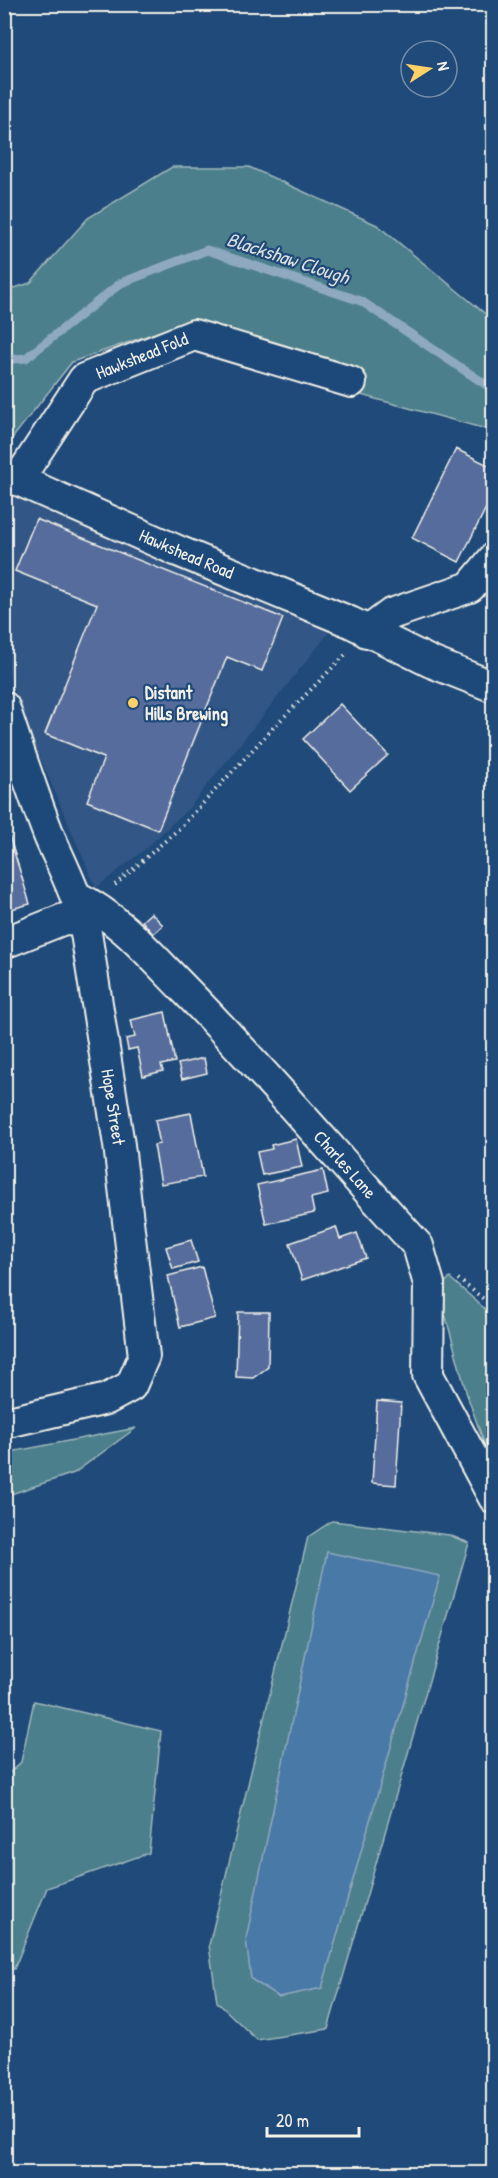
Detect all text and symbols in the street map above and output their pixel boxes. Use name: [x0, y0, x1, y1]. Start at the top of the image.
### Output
north arrow: [399, 39, 459, 99]
text: N: [432, 59, 455, 73]
water label: Blackshaw Clough: [223, 225, 354, 291]
street label: Hawkshead Fold: [92, 326, 191, 385]
street label: Hawkshead Road: [135, 522, 238, 585]
place label: Distant Hills Brewing: [145, 680, 228, 727]
marker: Distant Hills Brewing: [126, 696, 140, 710]
street label: Hope Street: [95, 1067, 132, 1148]
street label: Charles Lane: [308, 1125, 382, 1204]
scale bar: [267, 2100, 358, 2138]
text: 20 m: [276, 2108, 309, 2133]

